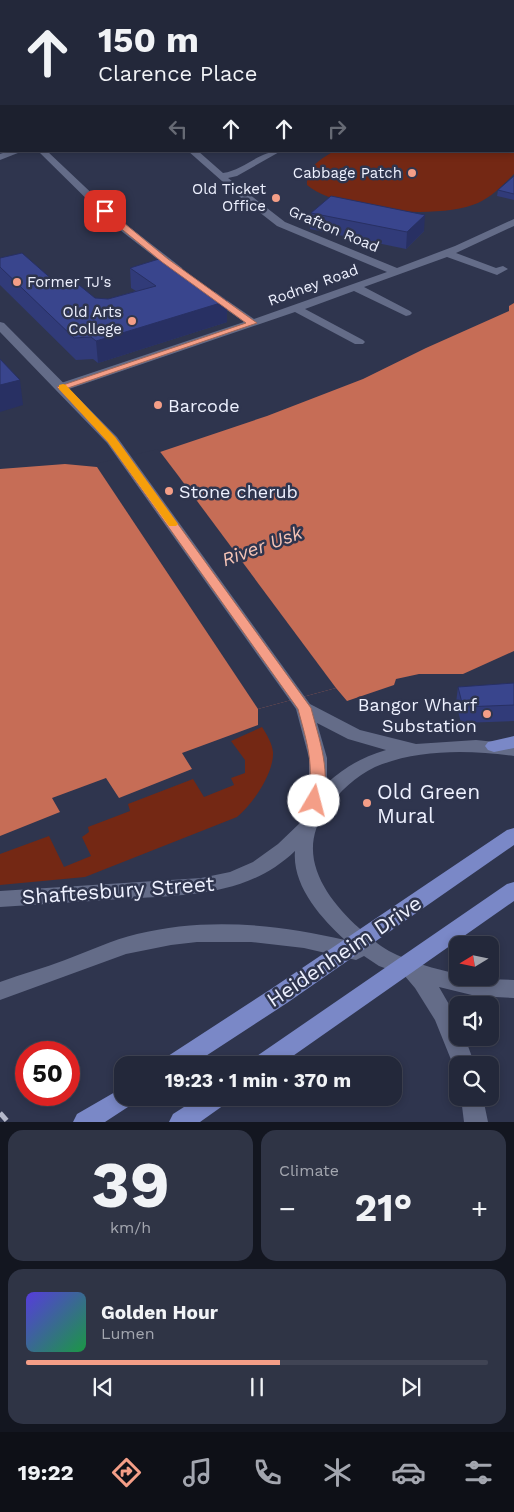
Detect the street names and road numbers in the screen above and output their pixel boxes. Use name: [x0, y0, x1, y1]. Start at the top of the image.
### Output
street label: Grafton Road: [286, 202, 382, 256]
street label: Rodney Road: [265, 260, 361, 310]
street label: Shaftesbury Street: [21, 871, 215, 909]
street label: Heidenheim Drive: [262, 890, 426, 1012]

